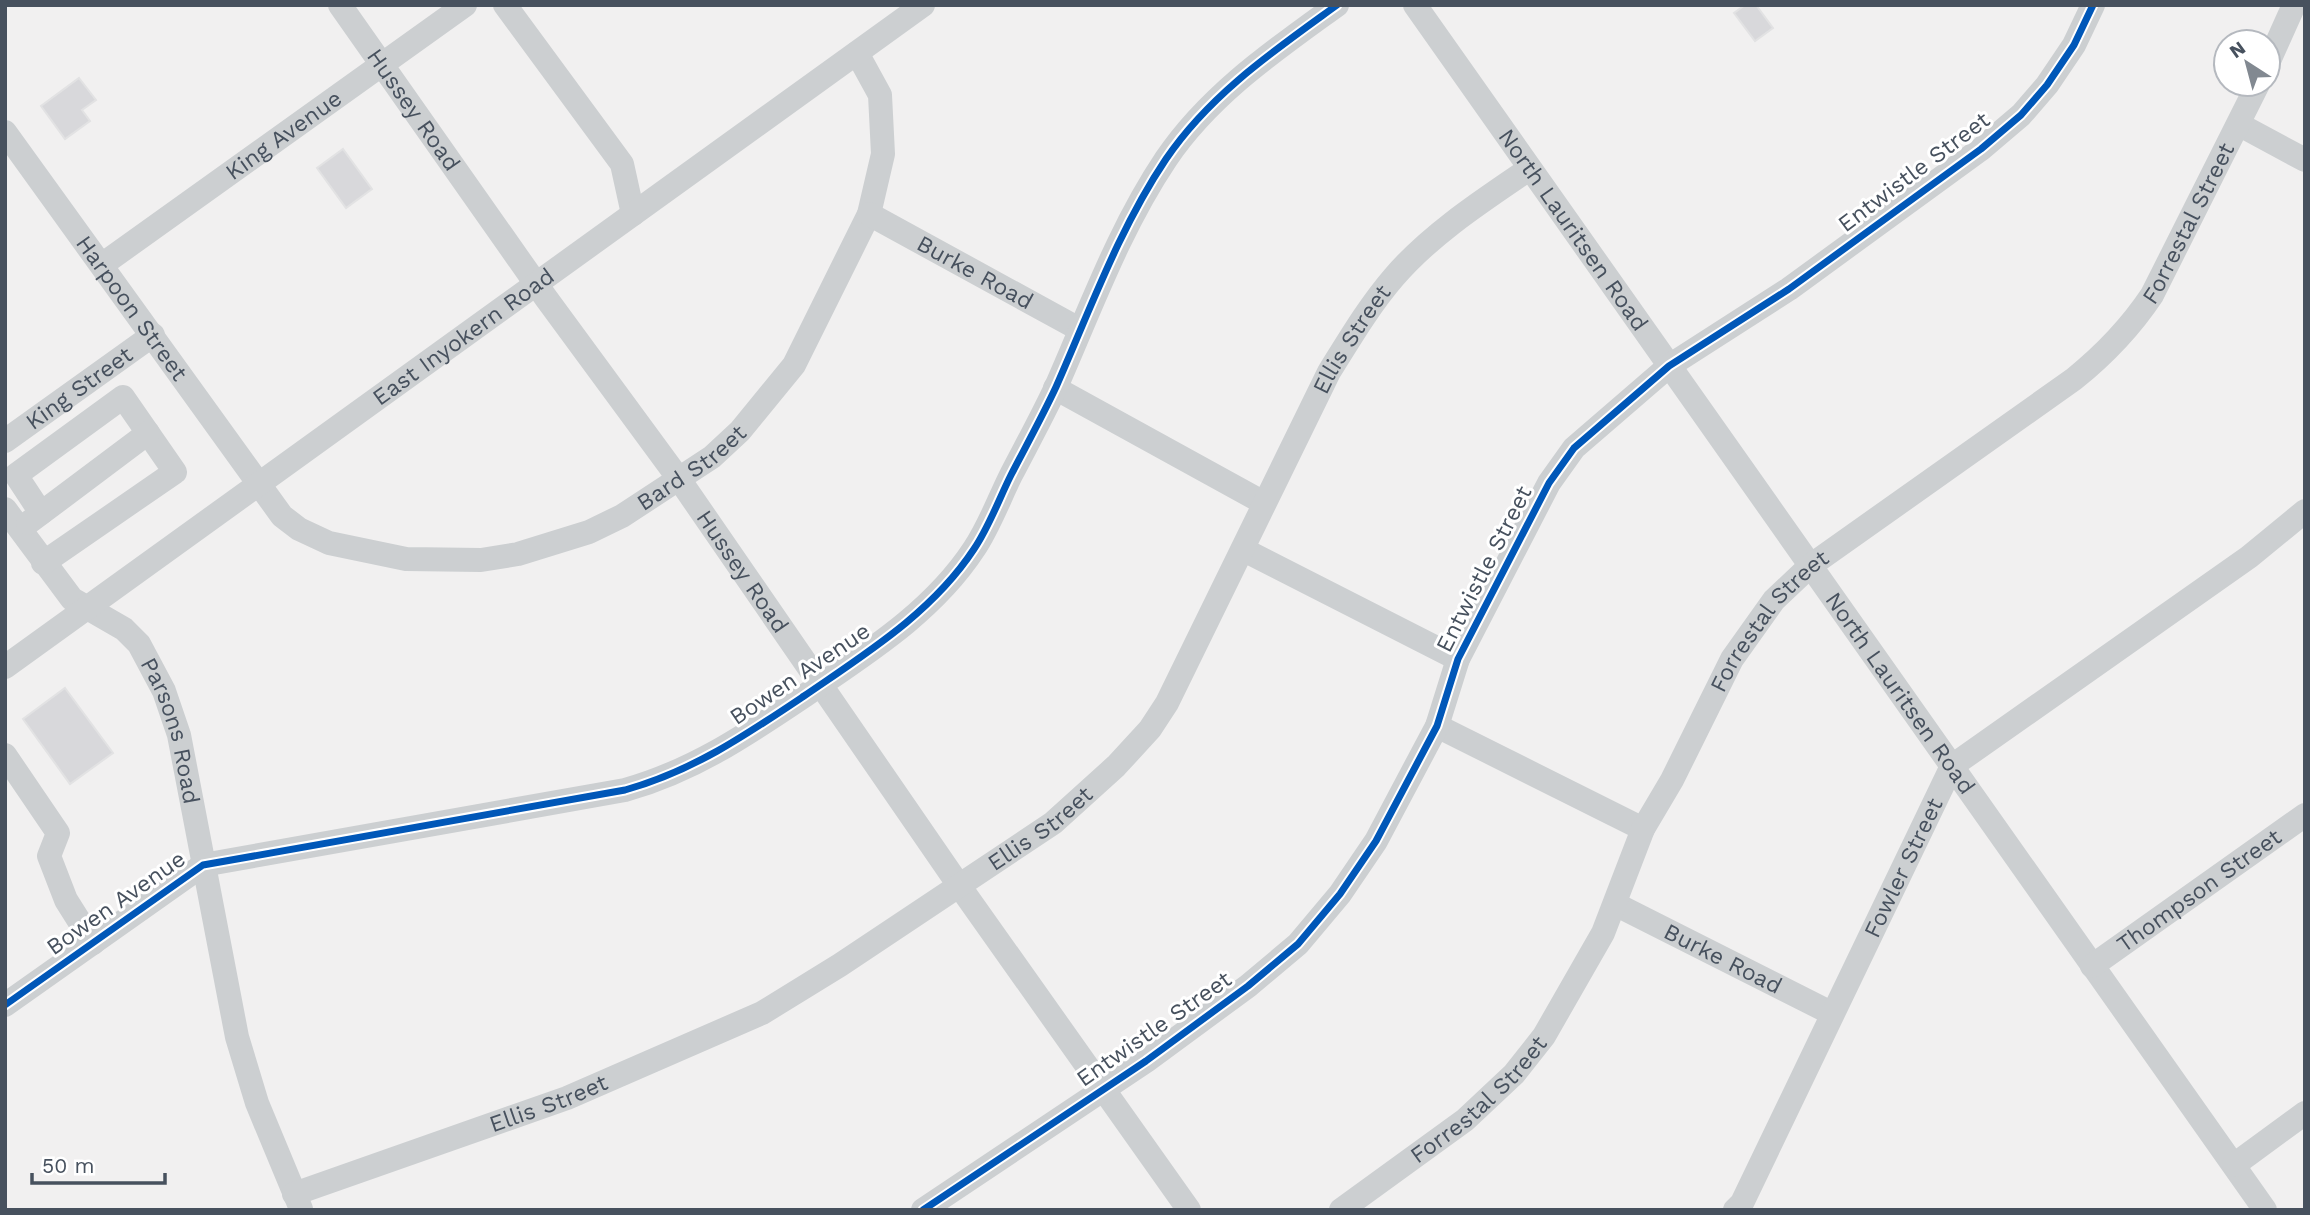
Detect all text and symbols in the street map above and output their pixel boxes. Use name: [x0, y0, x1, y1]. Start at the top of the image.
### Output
north arrow: [2212, 28, 2282, 98]
text: N: [2225, 36, 2250, 63]
street label: Hussey Road: [361, 43, 466, 176]
street label: King Avenue: [220, 84, 347, 185]
street label: Entwistle Street: [1833, 106, 1995, 238]
street label: North Lauritsen Road: [1493, 124, 1654, 336]
street label: Forrestal Street: [2136, 138, 2240, 309]
street label: Burke Road: [912, 229, 1038, 315]
street label: Harpoon Street: [71, 230, 194, 386]
street label: East Inyokern Road: [367, 262, 559, 411]
street label: Ellis Street: [1307, 279, 1396, 398]
street label: King Street: [20, 340, 138, 435]
street label: Bard Street: [632, 419, 752, 516]
street label: Entwistle Street: [1430, 481, 1538, 657]
street label: Hussey Road: [691, 505, 794, 638]
street label: Forrestal Street: [1704, 544, 1834, 697]
street label: North Lauritsen Road: [1820, 587, 1981, 799]
street label: Bowen Avenue: [725, 617, 875, 731]
street label: Parsons Road: [135, 653, 205, 806]
street label: Ellis Street: [982, 780, 1098, 876]
street label: Fowler Street: [1858, 793, 1948, 942]
street label: Thompson Street: [2111, 823, 2287, 958]
street label: Bowen Avenue: [41, 845, 191, 961]
street label: Burke Road: [1660, 918, 1786, 1000]
street label: Entwistle Street: [1071, 965, 1237, 1093]
street label: Forrestal Street: [1405, 1030, 1553, 1169]
street label: Ellis Street: [486, 1068, 612, 1138]
scale bar: [32, 1142, 164, 1186]
text: 50 m: [42, 1153, 94, 1178]

